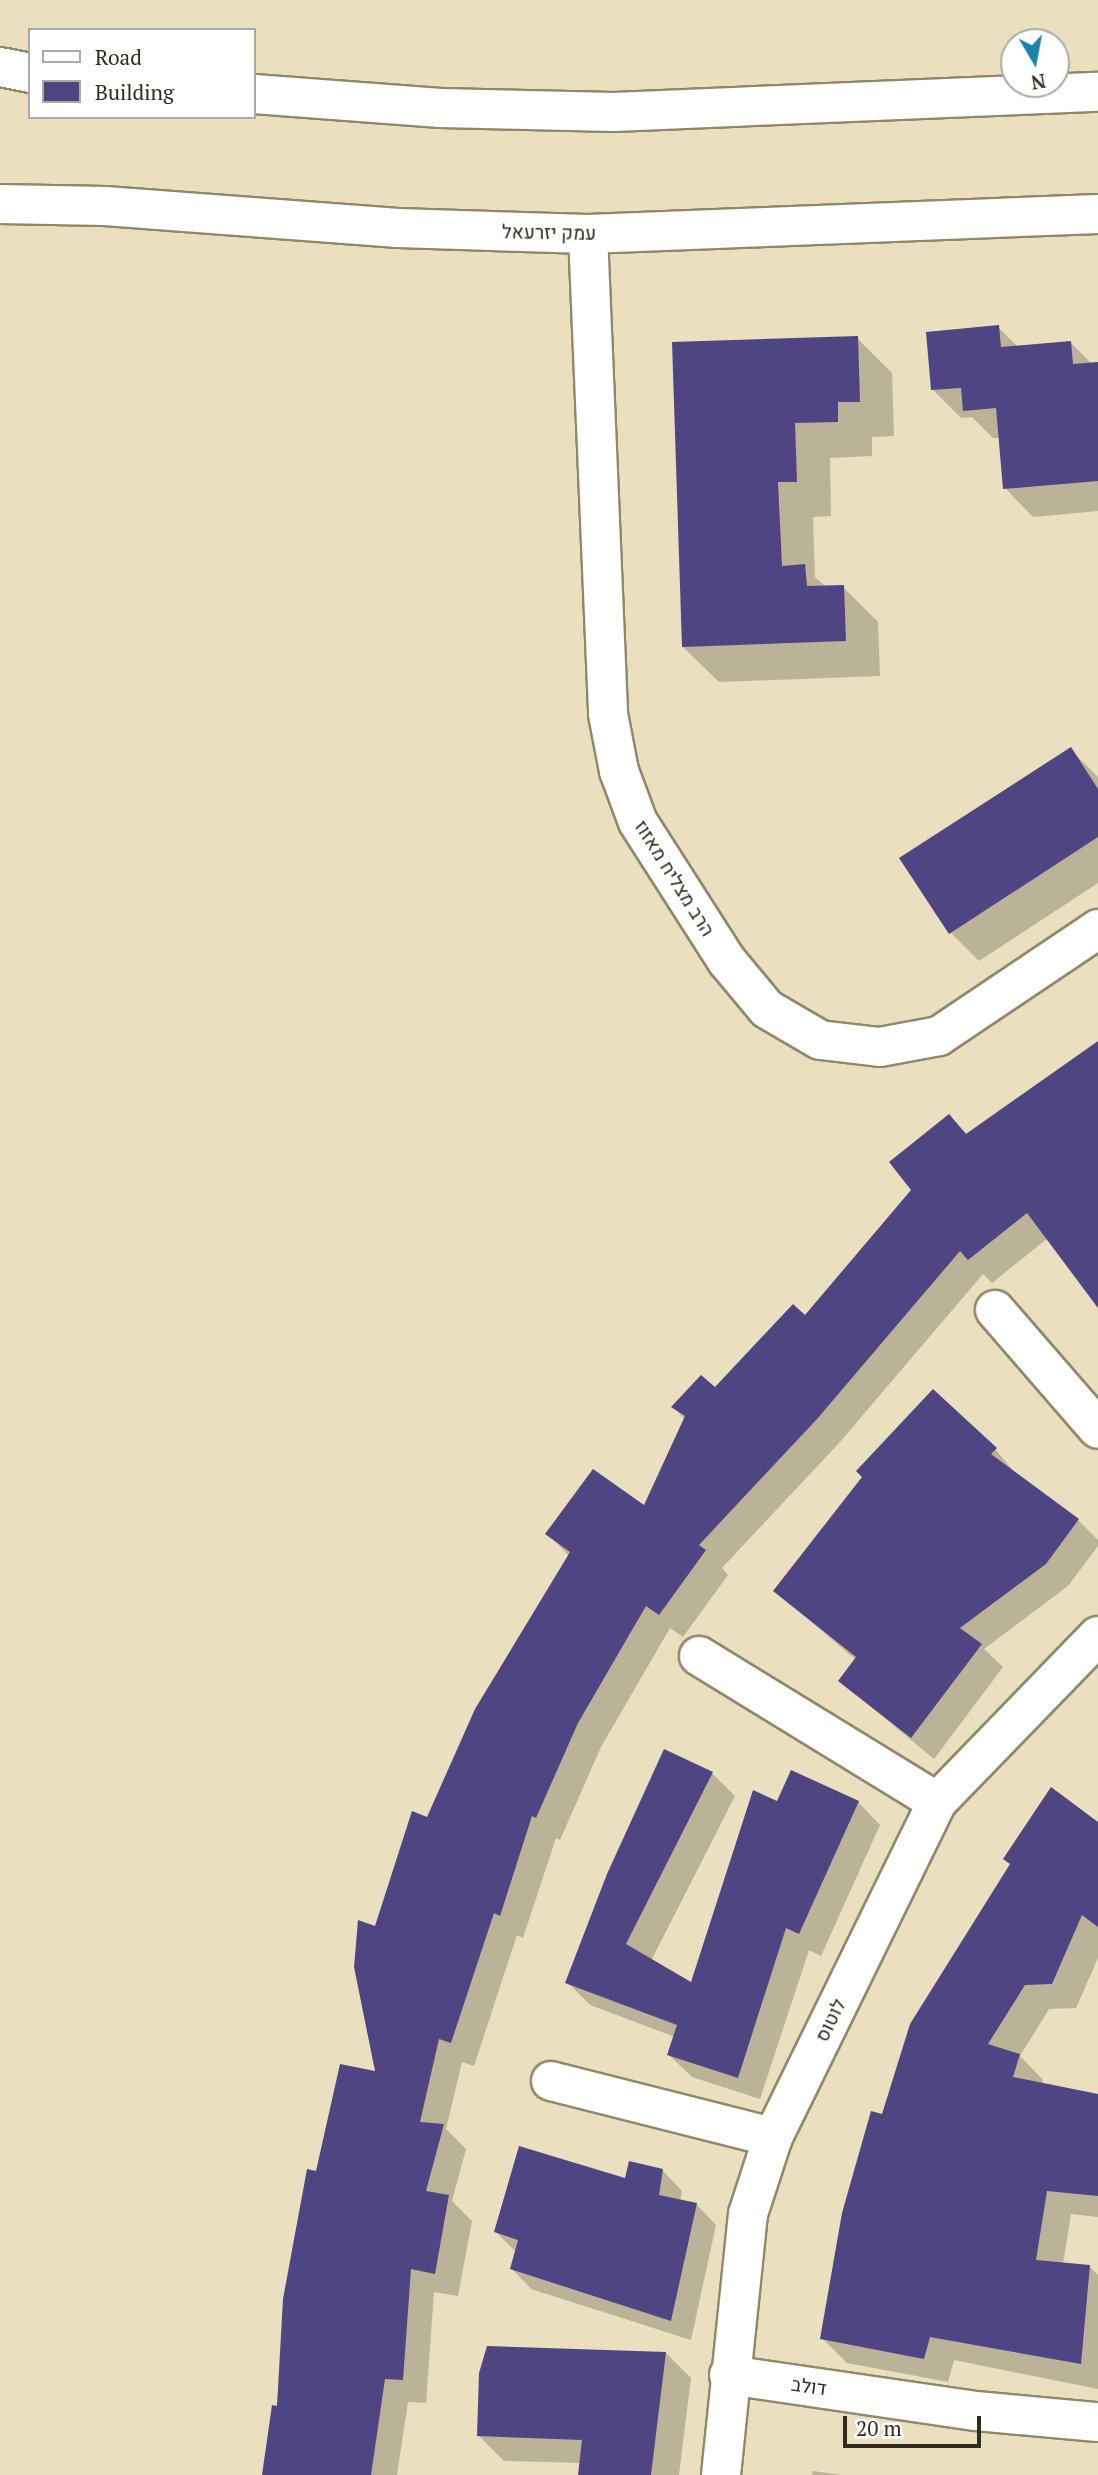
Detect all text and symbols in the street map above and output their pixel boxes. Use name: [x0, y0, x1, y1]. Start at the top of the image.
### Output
legend: [28, 28, 256, 119]
north arrow: [1000, 28, 1070, 98]
text: Road: [95, 43, 142, 71]
text: N: [1029, 69, 1048, 96]
text: Building: [95, 78, 174, 106]
street label: עמק יזרעאל: [502, 220, 596, 244]
street label: הרב מצליח מאזוז: [630, 816, 720, 940]
street label: לוטוס: [810, 1995, 850, 2045]
street label: דולב: [790, 2372, 828, 2400]
scale bar: [846, 2402, 984, 2446]
text: 20 m: [856, 2414, 902, 2442]

